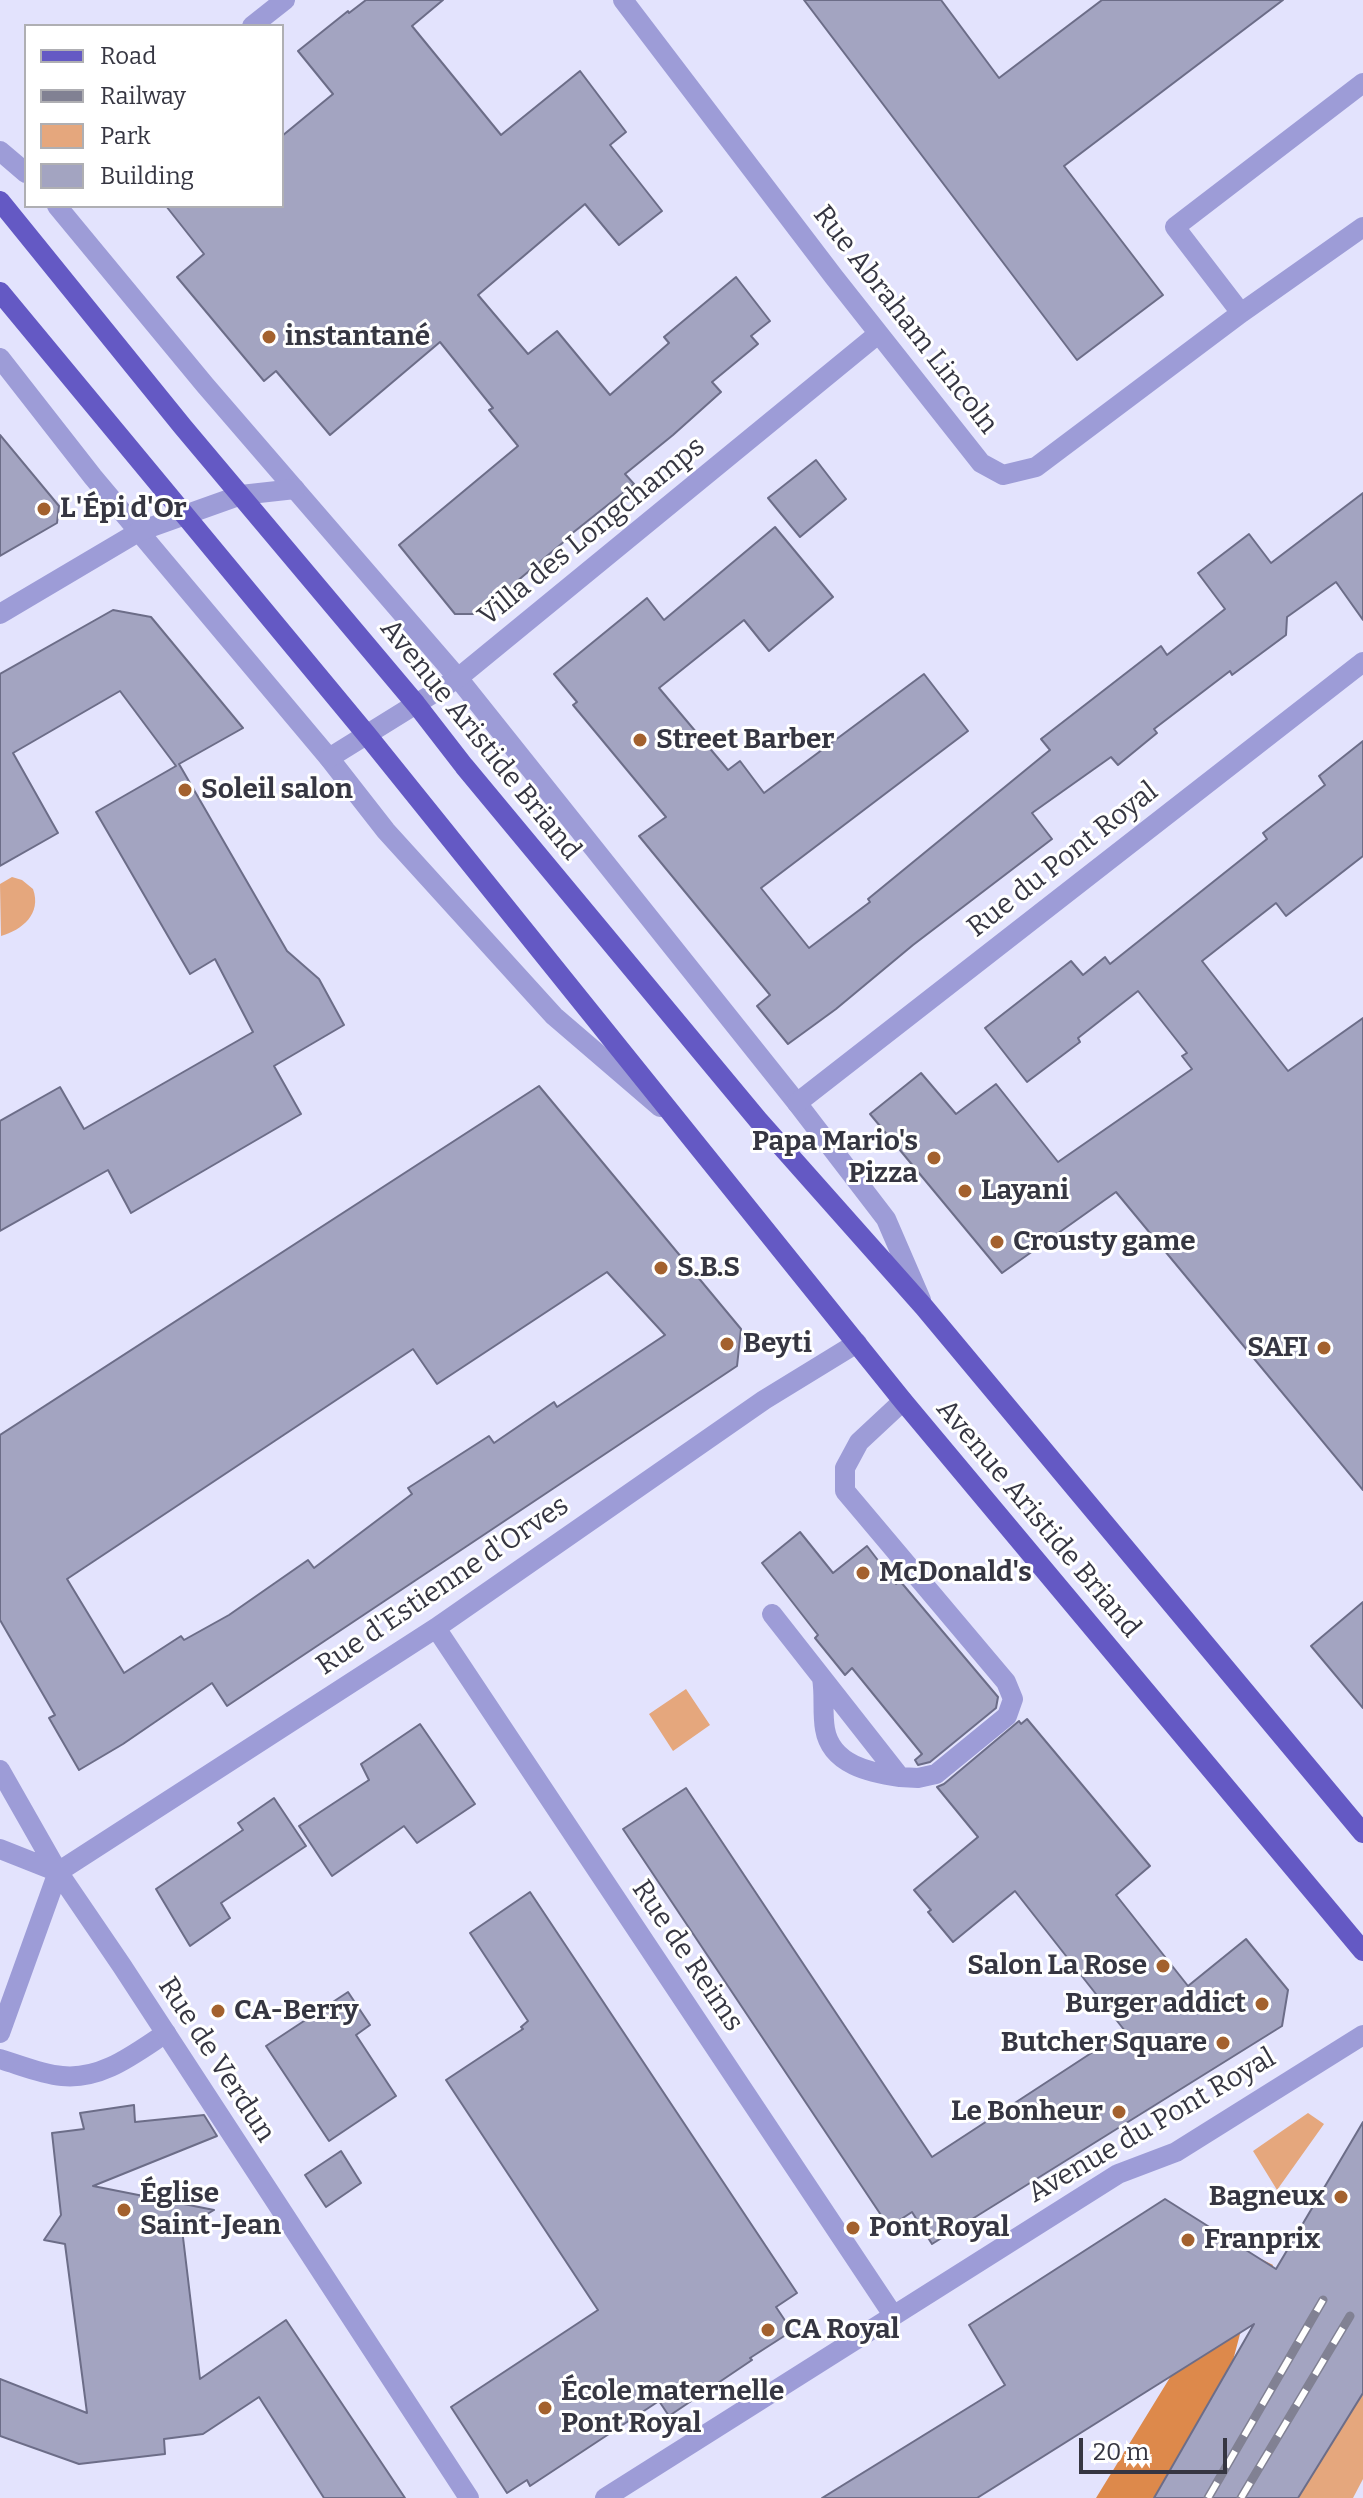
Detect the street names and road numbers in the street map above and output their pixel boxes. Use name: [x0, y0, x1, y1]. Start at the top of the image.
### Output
street label: Rue Abraham Lincoln: [805, 199, 1005, 441]
street label: Villa des Longchamps: [472, 430, 712, 634]
street label: Avenue Aristide Briand: [372, 613, 588, 867]
street label: Rue du Pont Royal: [961, 775, 1165, 945]
street label: Avenue Aristide Briand: [929, 1393, 1147, 1645]
street label: Rue d'Estienne d'Orves: [311, 1489, 575, 1683]
street label: Rue de Reims: [624, 1874, 750, 2038]
street label: Rue de Verdun: [150, 1971, 282, 2149]
street label: Avenue du Pont Royal: [1022, 2041, 1282, 2211]

